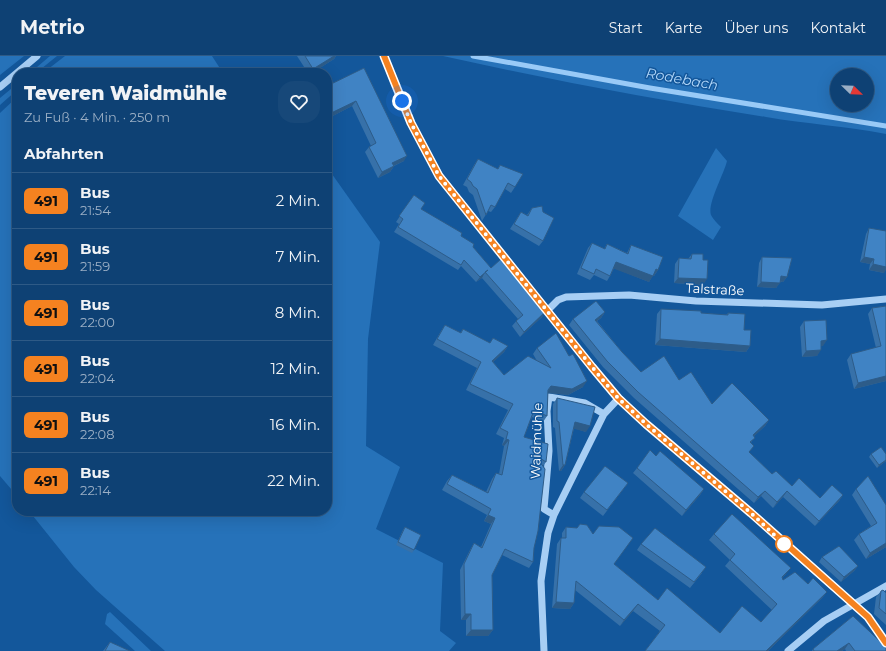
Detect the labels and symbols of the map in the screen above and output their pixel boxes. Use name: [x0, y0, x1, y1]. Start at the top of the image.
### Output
water label: Rodebach: [644, 64, 720, 94]
north arrow: [830, 68, 874, 112]
your location: [392, 91, 412, 111]
street label: Talstraße: [685, 279, 745, 299]
street label: Waidmühle: [527, 402, 545, 479]
unlabelled marker: [775, 535, 793, 553]

